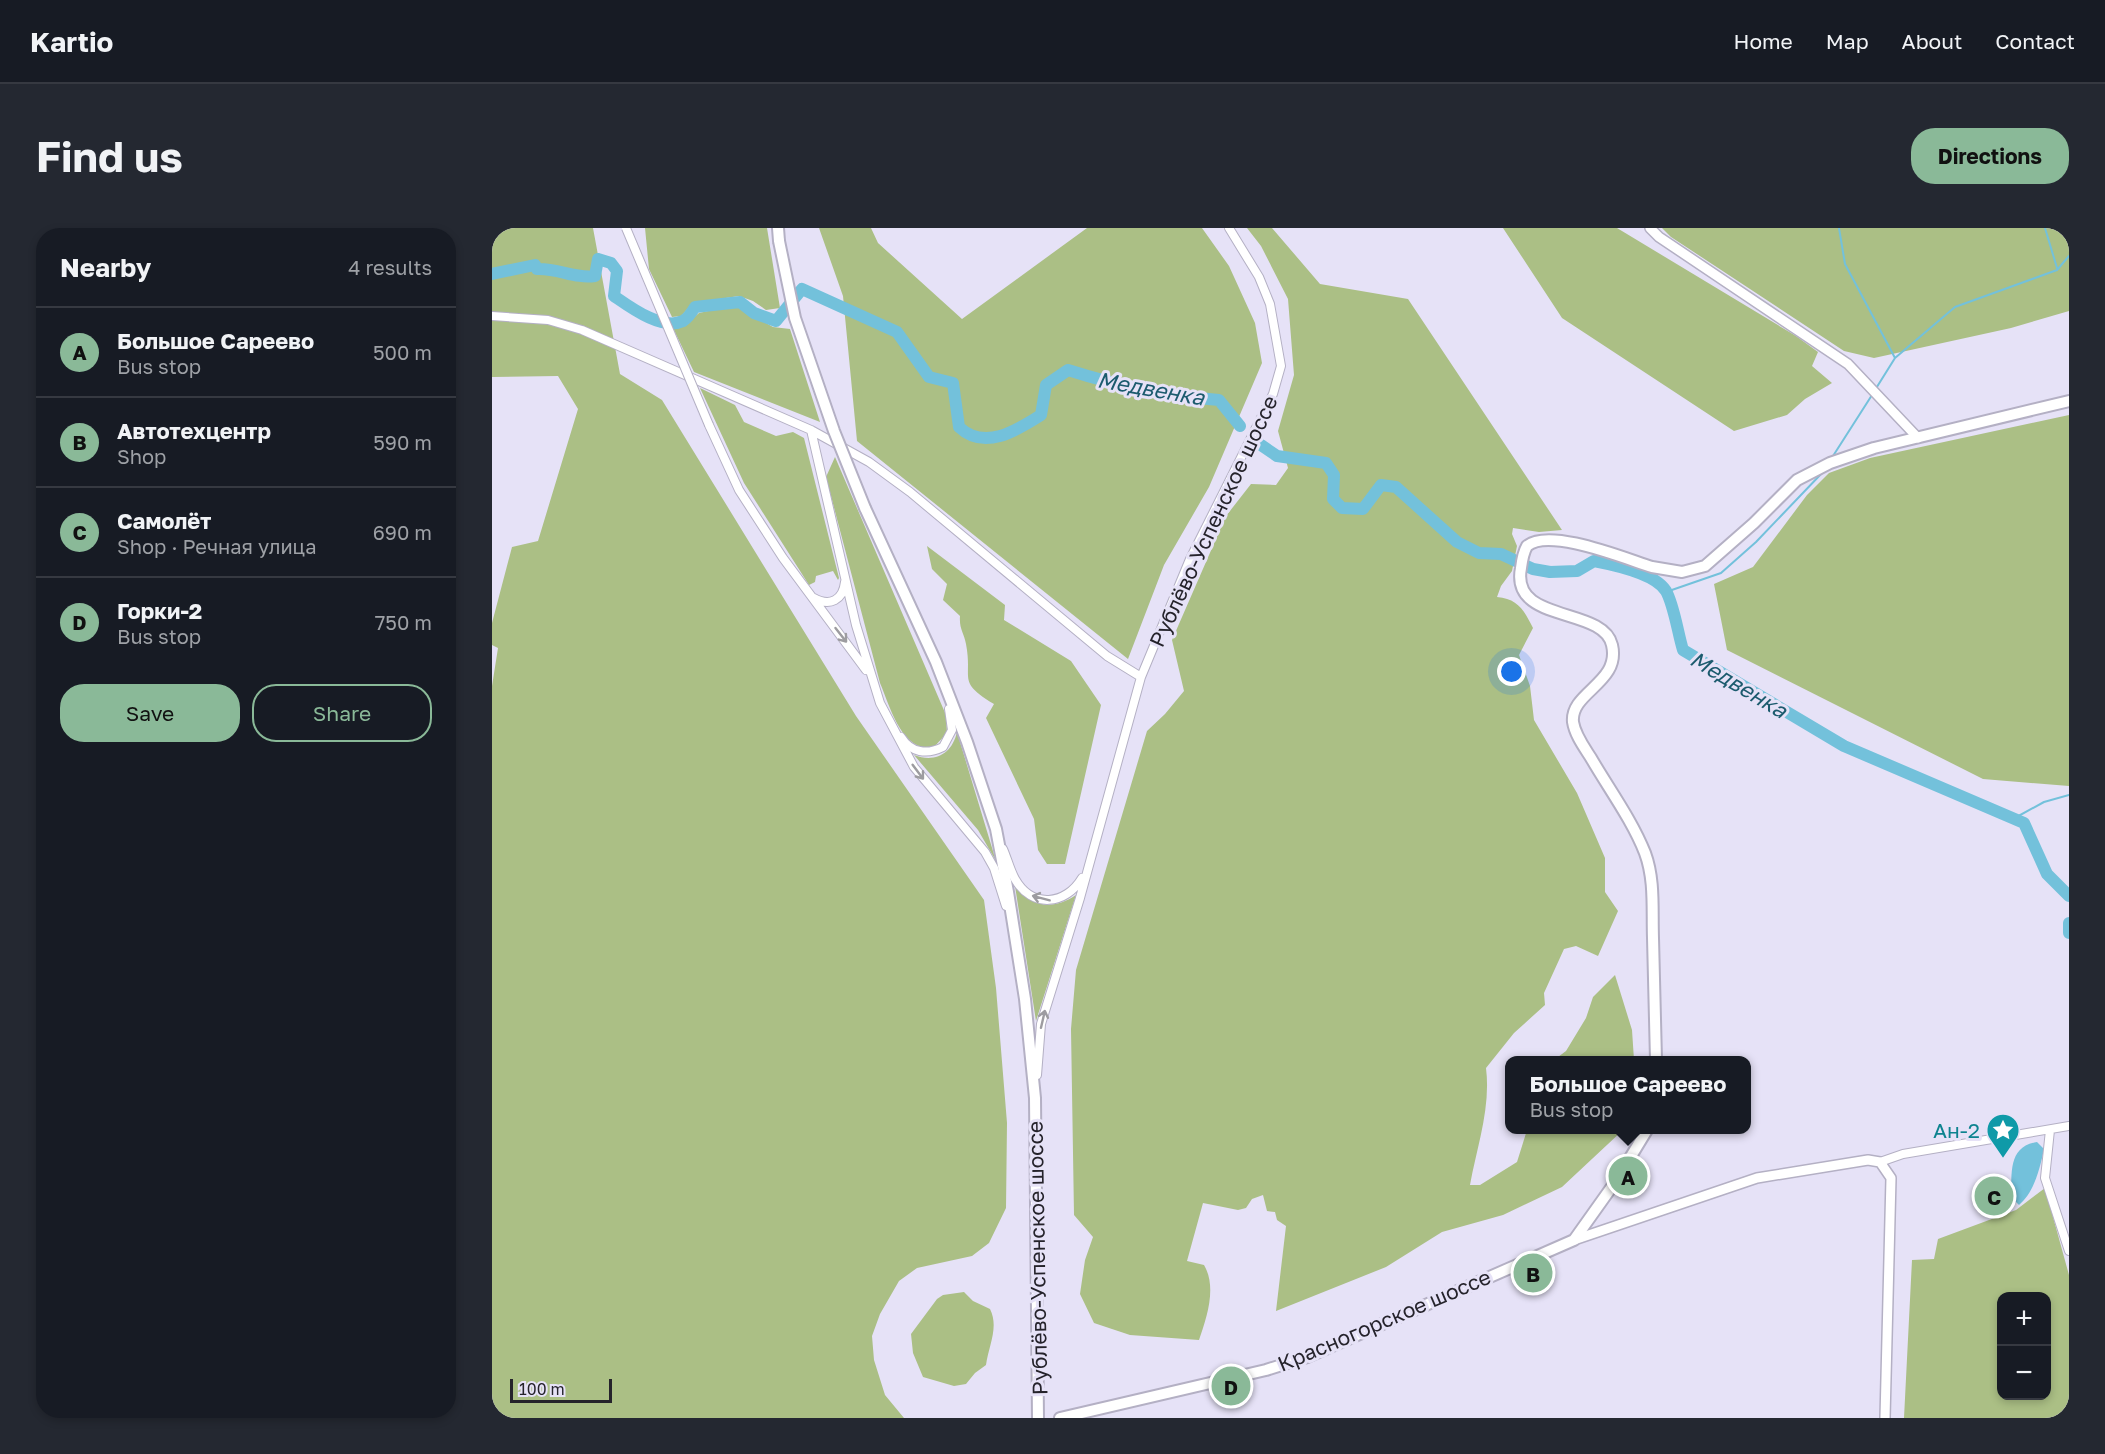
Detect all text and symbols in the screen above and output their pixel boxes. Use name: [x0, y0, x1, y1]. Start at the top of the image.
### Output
text: Kartio: [30, 25, 113, 58]
text: Home: [1733, 28, 1793, 54]
text: Map: [1826, 28, 1869, 54]
text: About: [1902, 28, 1962, 54]
text: Contact: [1995, 28, 2075, 54]
button: Directions: [1911, 128, 2069, 184]
text: Find us: [36, 131, 183, 181]
text: Nearby: [60, 252, 151, 283]
text: 4 results: [348, 255, 432, 279]
text: Большое Сареево: [117, 327, 314, 354]
text: A: [72, 340, 87, 364]
text: 500 m: [373, 340, 432, 364]
text: Bus stop: [117, 354, 201, 378]
water label: Медвенка: [1095, 365, 1208, 411]
street label: Рублёво-Успенское шоссе: [1143, 391, 1283, 651]
text: Автотехцентр: [117, 417, 271, 444]
text: B: [72, 430, 87, 454]
text: 590 m: [373, 430, 432, 454]
text: Shop: [117, 444, 166, 468]
text: Самолёт: [117, 507, 212, 534]
text: C: [72, 520, 87, 544]
text: 690 m: [373, 520, 432, 544]
text: Shop · Речная улица: [117, 534, 317, 558]
text: Горки-2: [117, 597, 202, 624]
text: D: [72, 610, 87, 634]
text: 750 m: [375, 610, 432, 634]
text: Bus stop: [117, 624, 201, 648]
one-way arrow: [835, 627, 848, 643]
water label: Медвенка: [1686, 645, 1794, 724]
your location: [1497, 657, 1526, 686]
button: Save: [60, 684, 240, 742]
button: Share: [252, 684, 432, 742]
one-way arrow: [912, 764, 925, 780]
one-way arrow: [1032, 892, 1051, 903]
one-way arrow: [1037, 1009, 1049, 1028]
popup: [1505, 1056, 1751, 1134]
text: Большое Сареево: [1529, 1070, 1727, 1097]
text: Bus stop: [1529, 1097, 1613, 1121]
place icon: Ан-2: [1985, 1112, 2021, 1159]
place label: Ан-2: [1933, 1117, 1980, 1143]
street label: Рублёво-Успенское шоссе: [1022, 1121, 1052, 1395]
pin: A: [1608, 1154, 1648, 1198]
pin: C: [1974, 1174, 2014, 1218]
pin: B: [1514, 1250, 1552, 1296]
street label: Красногорское шоссе: [1273, 1263, 1495, 1377]
map controls: [1997, 1292, 2051, 1400]
button: +: [1997, 1292, 2051, 1346]
button: −: [1997, 1346, 2051, 1400]
pin: D: [1212, 1364, 1250, 1408]
scale bar: [510, 1376, 612, 1404]
text: 100 m: [519, 1379, 565, 1399]

